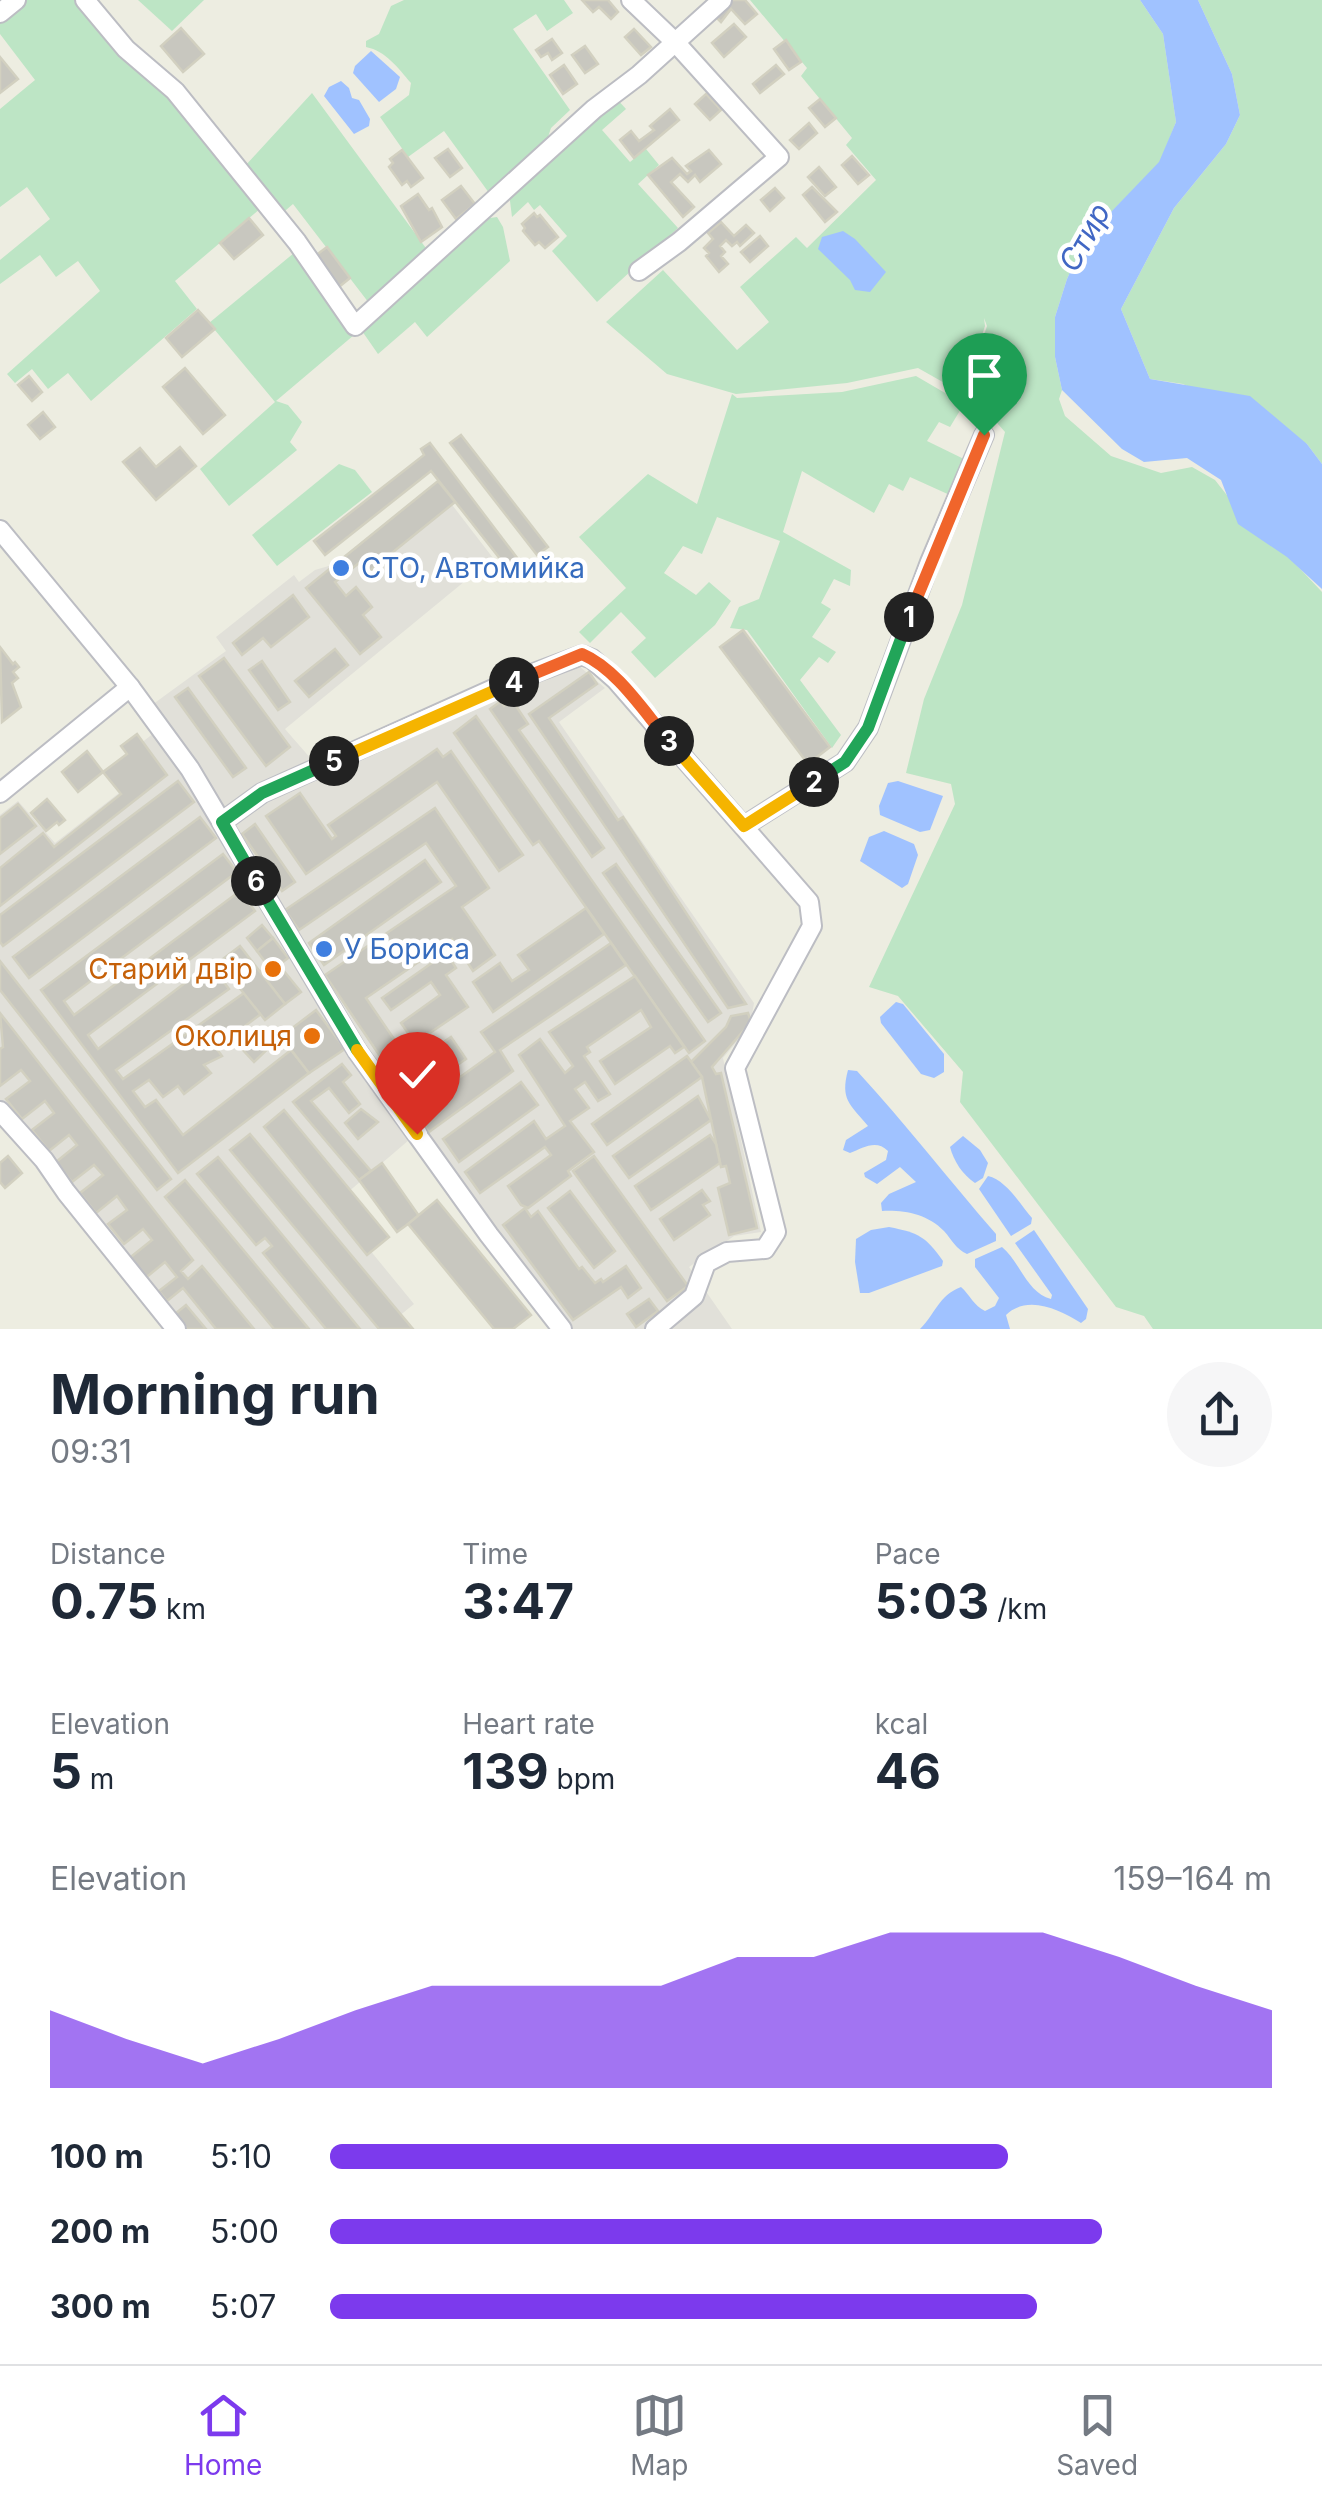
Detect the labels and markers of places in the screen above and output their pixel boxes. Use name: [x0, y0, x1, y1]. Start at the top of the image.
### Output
pin: [942, 333, 1027, 436]
place label: СТО, Автомийка: [361, 551, 585, 585]
marker: СТО, Автомийка: [330, 557, 352, 579]
pin: 1: [884, 592, 934, 642]
pin: 4: [489, 657, 539, 707]
pin: 3: [644, 716, 694, 766]
pin: 5: [309, 736, 359, 786]
pin: 2: [789, 757, 839, 807]
pin: 6: [231, 856, 281, 906]
place label: У Бориса: [344, 932, 470, 966]
marker: У Бориса: [313, 938, 335, 960]
place label: Старий двір: [88, 952, 253, 986]
marker: Старий двір: [262, 958, 284, 980]
place label: Околиця: [174, 1019, 292, 1053]
marker: Околиця: [301, 1025, 323, 1047]
pin: [375, 1032, 460, 1135]

